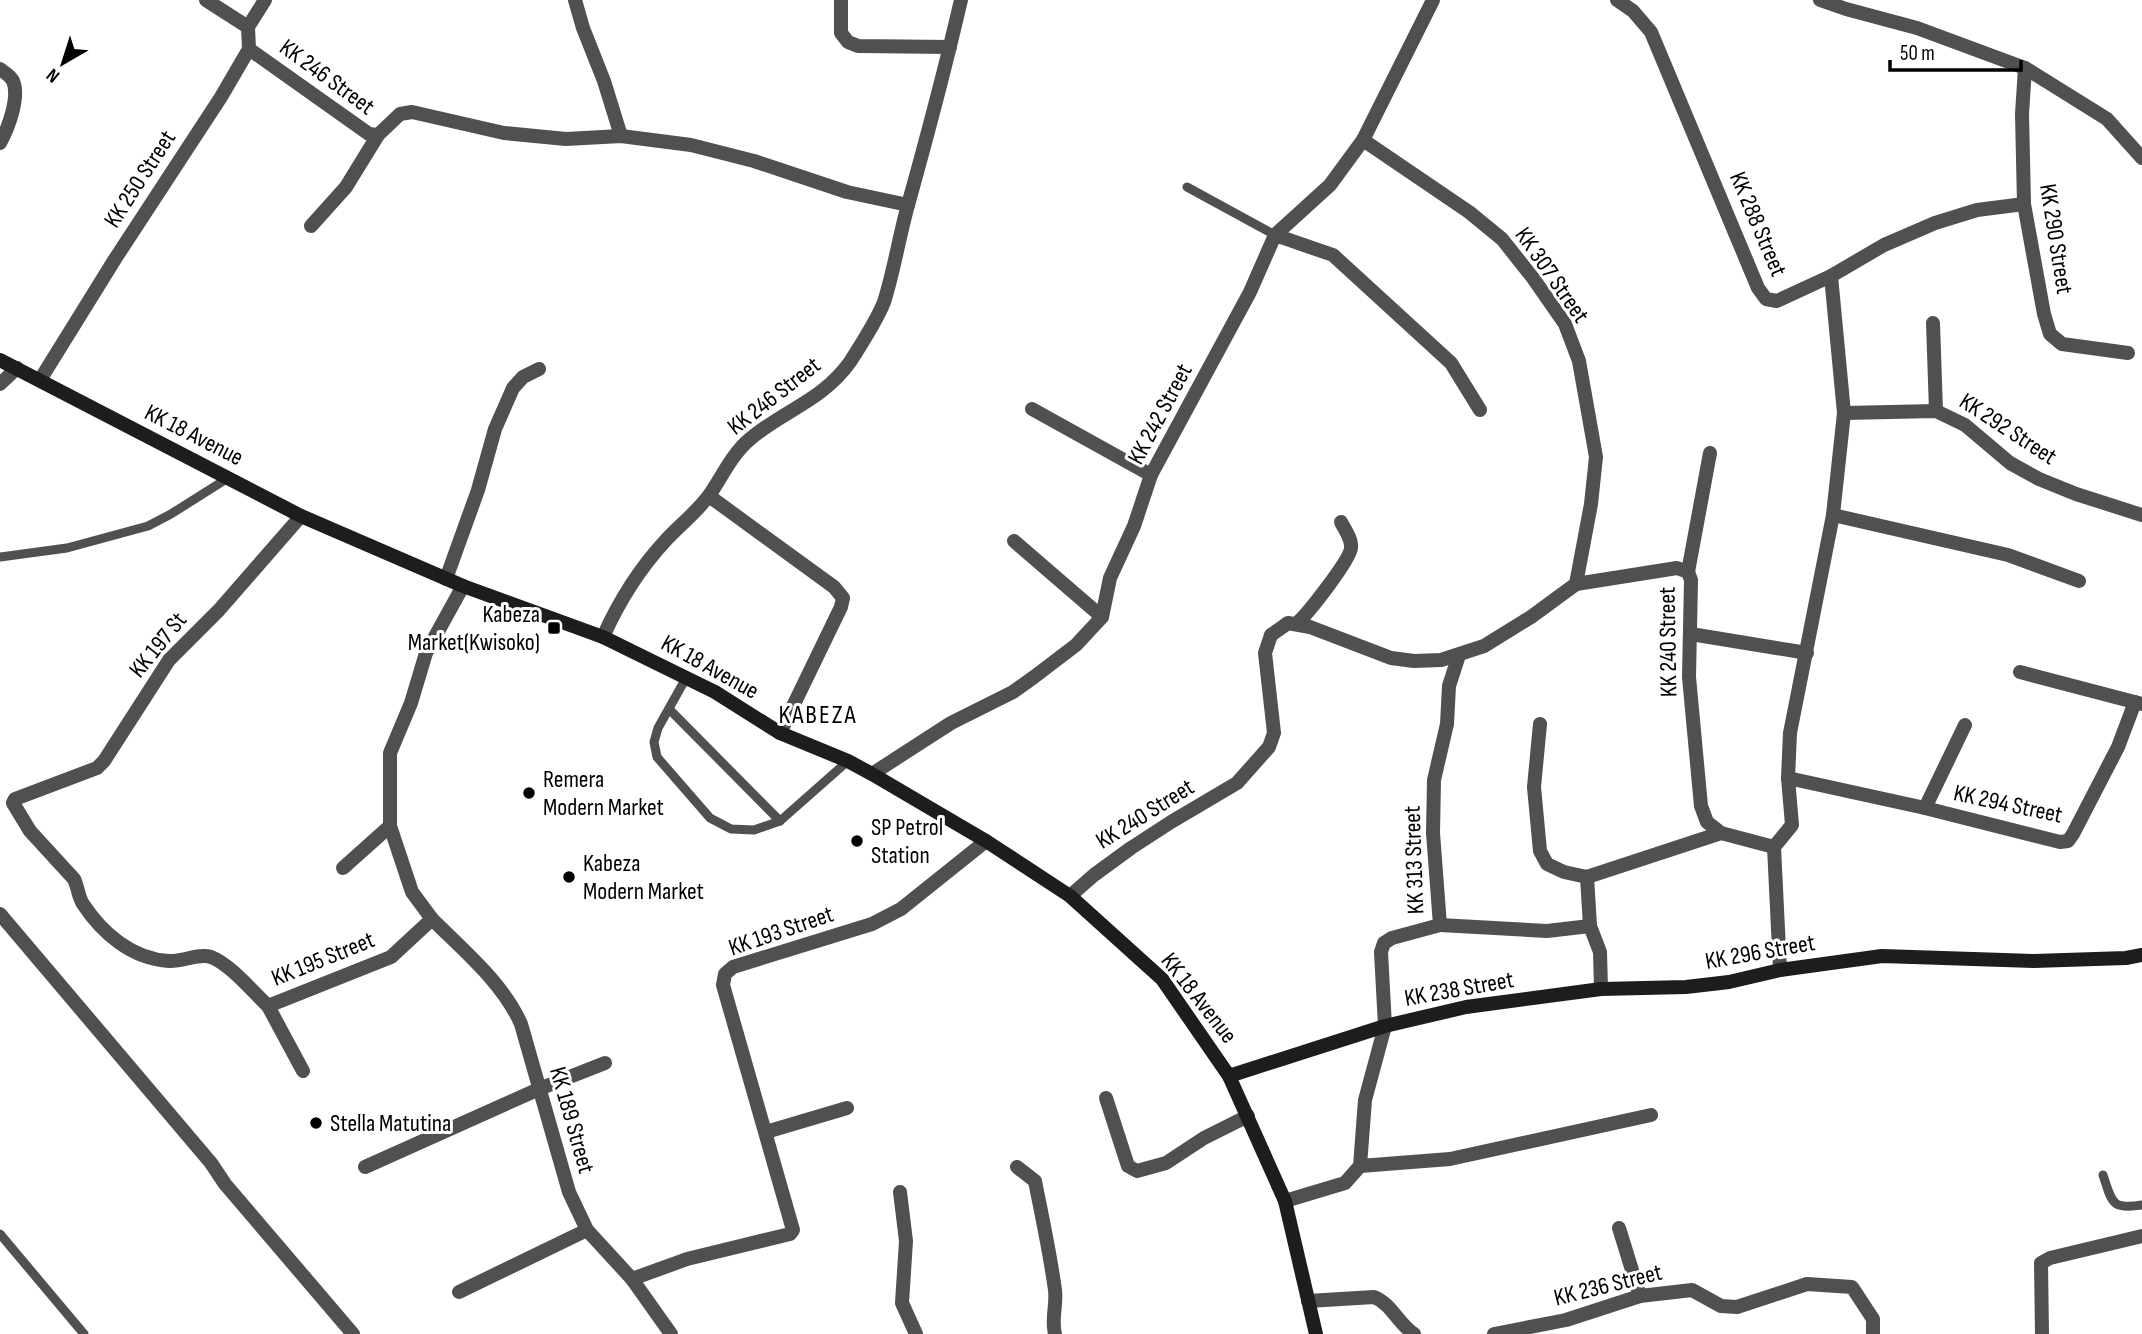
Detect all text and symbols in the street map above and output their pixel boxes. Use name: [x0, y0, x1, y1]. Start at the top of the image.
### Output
north arrow: [28, 28, 98, 98]
scale bar: [1890, 28, 2021, 72]
street label: KK 246 Street: [274, 33, 380, 121]
text: 50 m: [1900, 41, 1935, 66]
text: N: [42, 63, 64, 87]
street label: KK 250 Street: [98, 125, 182, 233]
street label: KK 288 Street: [1723, 167, 1793, 281]
street label: KK 290 Street: [2033, 182, 2079, 296]
street label: KK 307 Street: [1508, 222, 1596, 328]
street label: KK 246 Street: [722, 351, 826, 441]
street label: KK 242 Street: [1121, 359, 1199, 469]
street label: KK 292 Street: [1954, 387, 2062, 471]
street label: KK 18 Avenue: [140, 398, 248, 472]
street label: KK 240 Street: [1653, 587, 1683, 697]
place label: Kabeza Market(Kwisoko): [408, 600, 540, 657]
street label: KK 197 St: [123, 607, 193, 683]
marker: Kabeza Market(Kwisoko): [546, 620, 562, 636]
street label: KK 18 Avenue: [656, 628, 764, 706]
district label: KABEZA: [778, 700, 858, 731]
place label: Remera Modern Market: [543, 765, 664, 822]
street label: KK 240 Street: [1090, 772, 1200, 856]
street label: KK 294 Street: [1951, 778, 2065, 830]
marker: Remera Modern Market: [521, 785, 537, 801]
street label: KK 313 Street: [1398, 805, 1430, 915]
place label: SP Petrol Station: [871, 813, 943, 870]
marker: SP Petrol Station: [849, 833, 865, 849]
place label: Kabeza Modern Market: [583, 849, 704, 906]
marker: Kabeza Modern Market: [561, 869, 577, 885]
street label: KK 193 Street: [725, 900, 837, 962]
street label: KK 195 Street: [267, 925, 379, 993]
street label: KK 296 Street: [1703, 928, 1817, 976]
street label: KK 18 Avenue: [1155, 947, 1243, 1049]
street label: KK 238 Street: [1402, 965, 1516, 1013]
street label: KK 189 Street: [543, 1063, 601, 1177]
place label: Stella Matutina: [330, 1109, 451, 1138]
marker: Stella Matutina: [308, 1115, 324, 1131]
street label: KK 236 Street: [1551, 1258, 1665, 1312]

